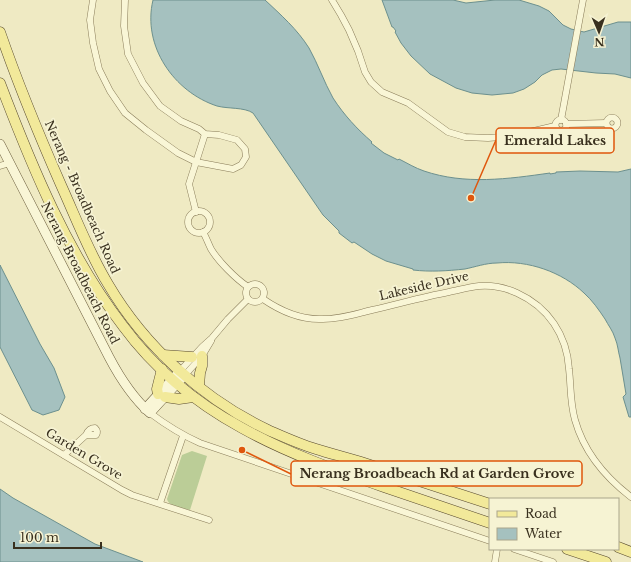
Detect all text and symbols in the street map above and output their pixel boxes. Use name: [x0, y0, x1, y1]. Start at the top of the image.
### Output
north arrow: [579, 12, 619, 52]
text: N: [593, 35, 605, 49]
street label: Nerang - Broadbeach Road: [42, 118, 123, 276]
callout: Emerald Lakes: [496, 128, 614, 153]
text: Emerald Lakes: [504, 132, 606, 149]
street label: Nerang Broadbeach Road: [38, 199, 123, 346]
street label: Lakeside Drive: [378, 268, 470, 303]
street label: Garden Grove: [43, 425, 125, 482]
callout: Nerang Broadbeach Rd at Garden Grove: [291, 461, 582, 486]
text: Nerang Broadbeach Rd at Garden Grove: [299, 465, 575, 482]
legend: [489, 498, 619, 550]
text: Road: [525, 506, 557, 521]
scale bar: [14, 524, 101, 550]
text: Water: [524, 526, 562, 541]
text: 100 m: [20, 530, 59, 545]

